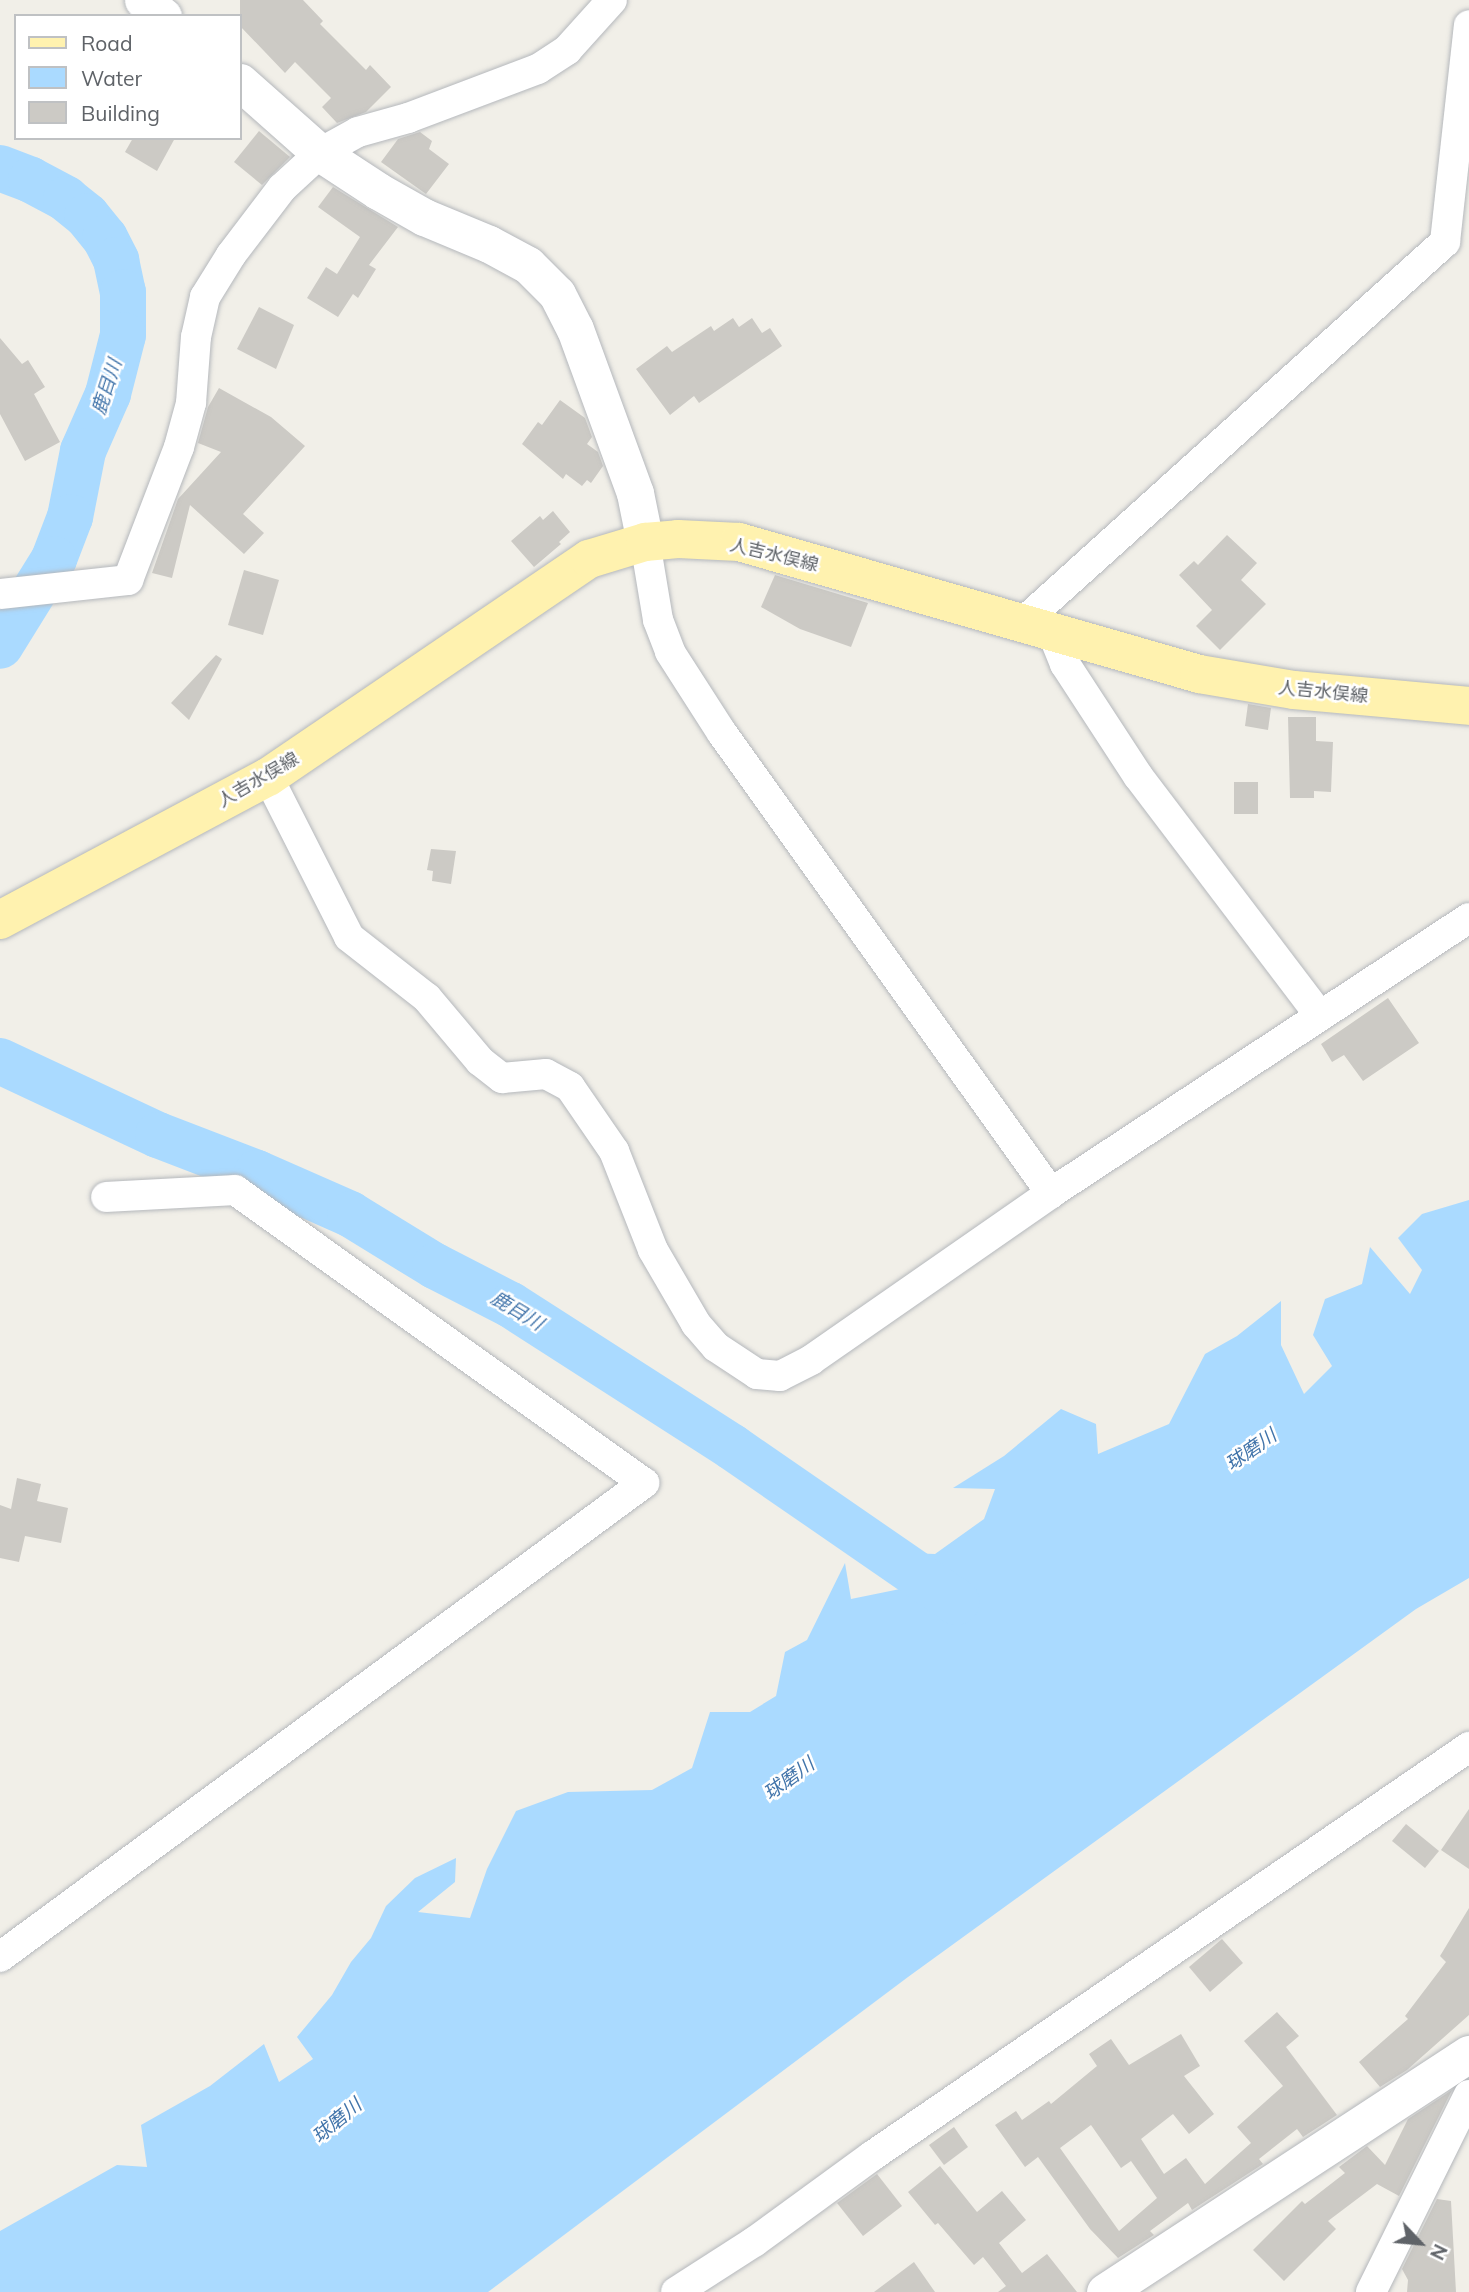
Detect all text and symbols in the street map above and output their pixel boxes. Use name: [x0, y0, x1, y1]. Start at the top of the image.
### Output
legend: [14, 14, 242, 140]
text: Road: [81, 30, 132, 56]
text: Water: [81, 65, 142, 91]
text: Building: [81, 100, 160, 126]
water label: 鹿目川: [87, 356, 127, 418]
street label: 人吉水俣線: [728, 534, 820, 576]
street label: 人吉水俣線: [1277, 677, 1369, 707]
street label: 人吉水俣線: [214, 748, 302, 812]
water label: 鹿目川: [487, 1287, 547, 1335]
water label: 球磨川: [1221, 1424, 1281, 1476]
water label: 球磨川: [759, 1753, 819, 1805]
water label: 球磨川: [308, 2094, 366, 2148]
north arrow: [1385, 2208, 1455, 2278]
text: N: [1425, 2240, 1453, 2264]

